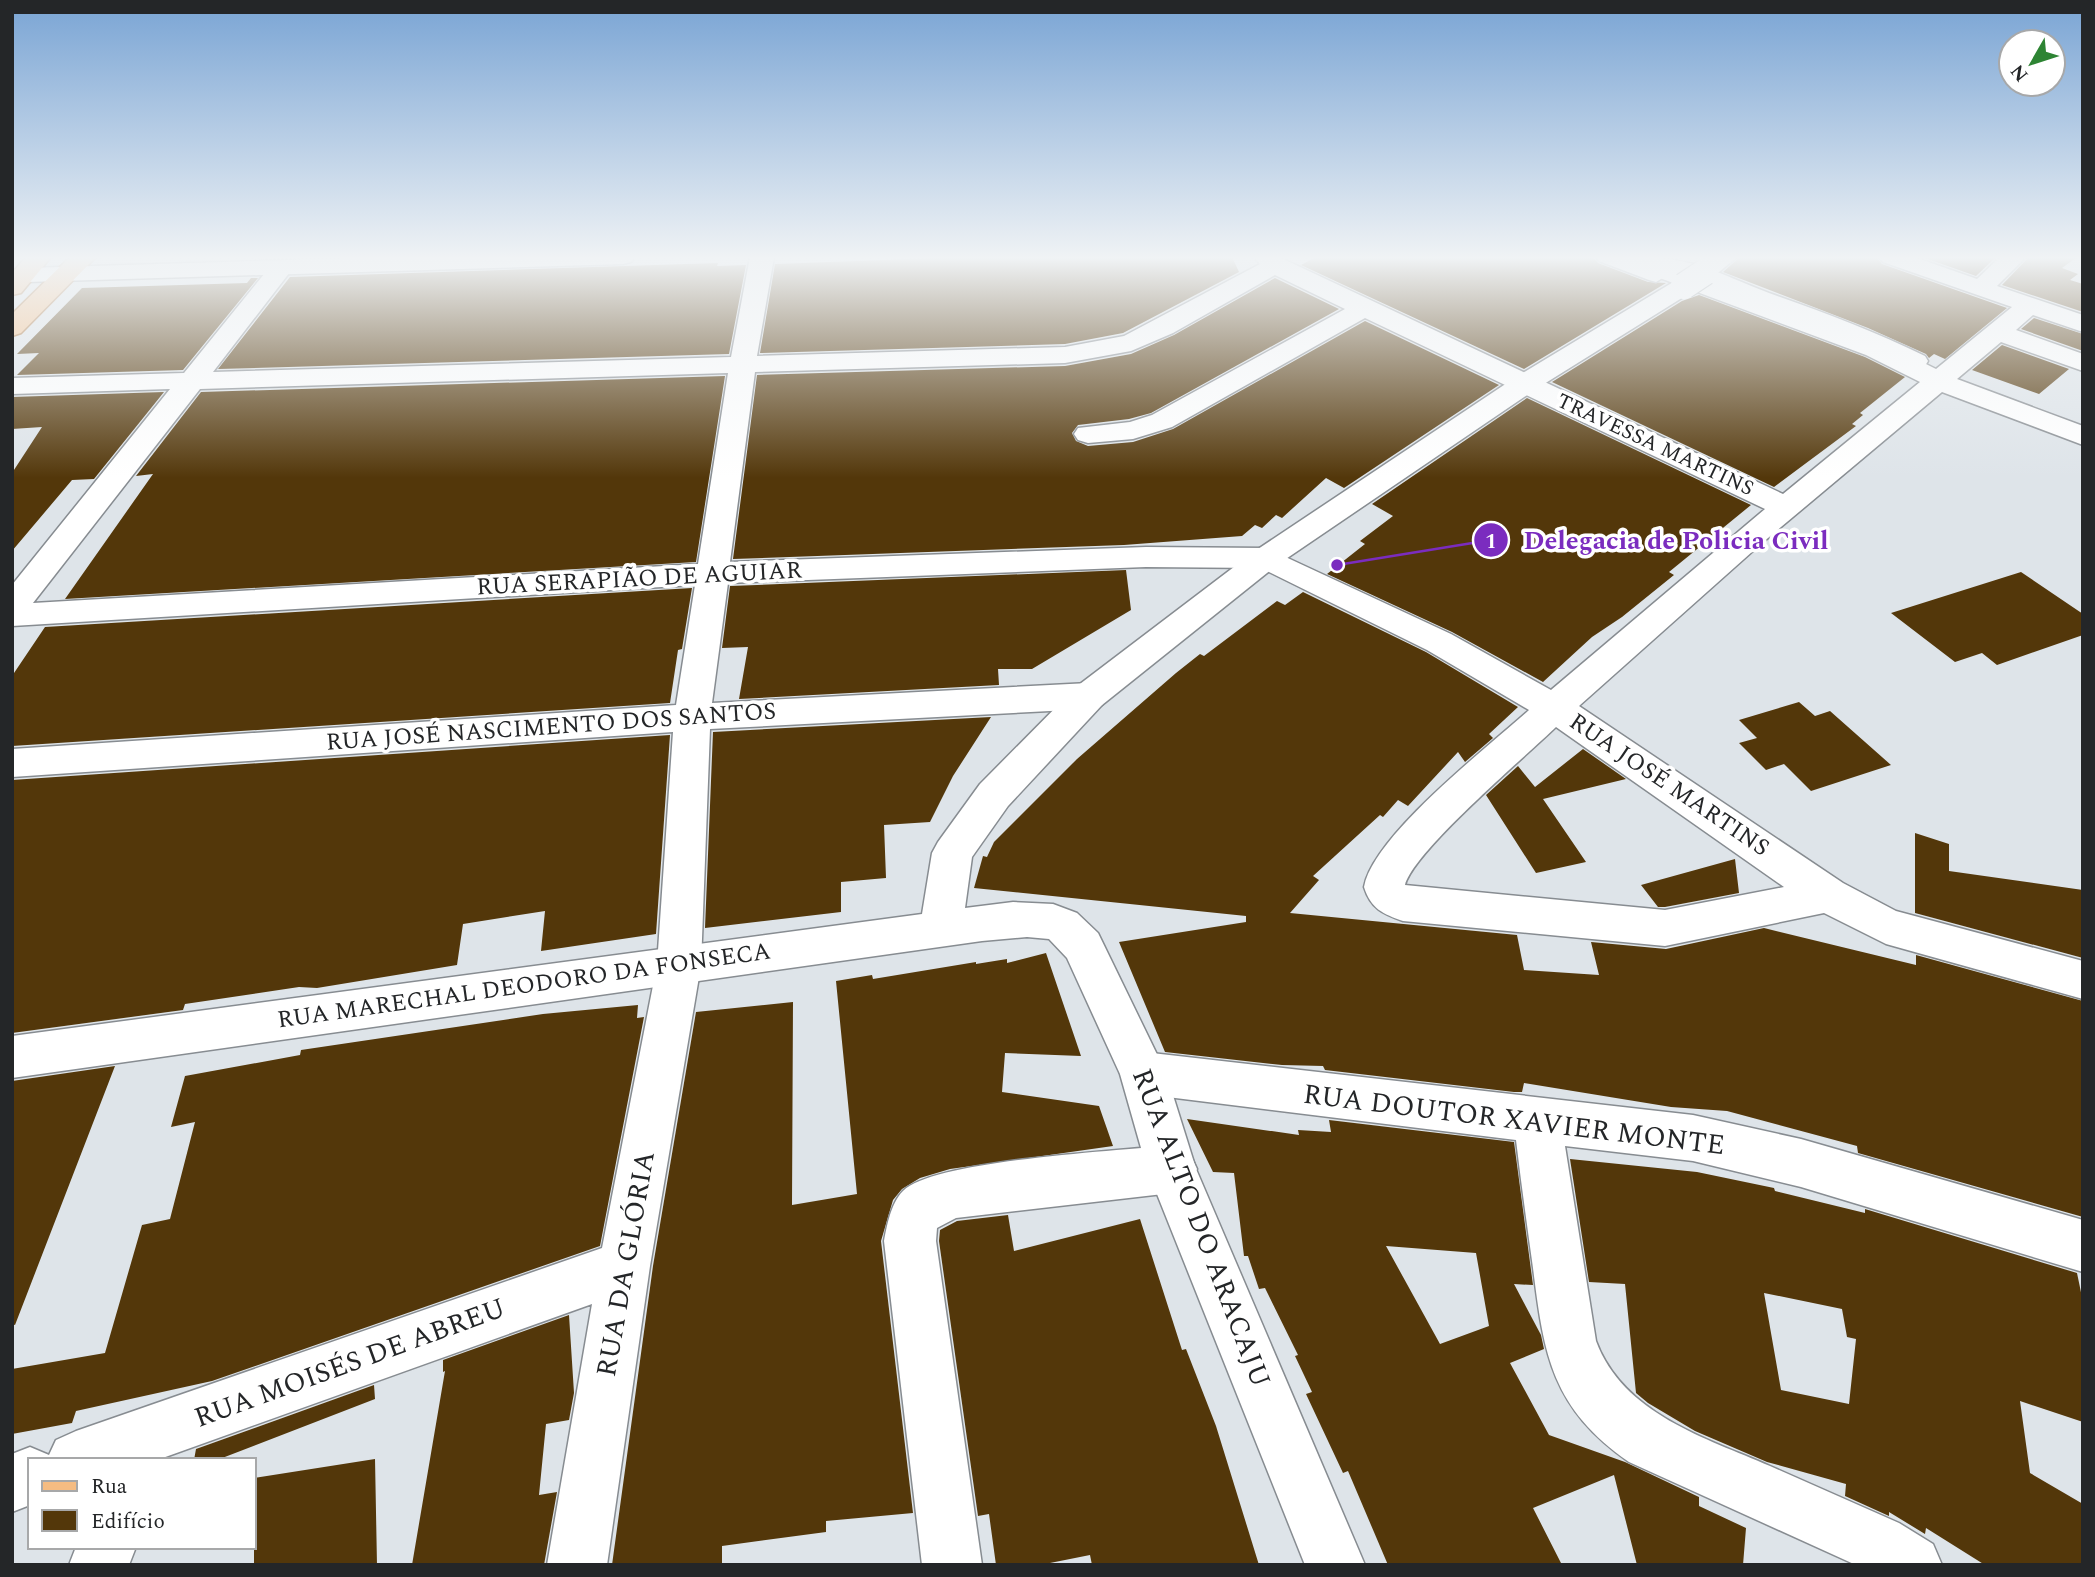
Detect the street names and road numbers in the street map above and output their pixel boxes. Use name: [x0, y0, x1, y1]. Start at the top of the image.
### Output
street label: TRAVESSA MARTINS: [1551, 385, 1759, 505]
street label: RUA SERAPIÃO DE AGUIAR: [475, 552, 803, 606]
street label: RUA JOSÉ NASCIMENTO DOS SANTOS: [325, 693, 777, 761]
street label: RUA JOSÉ MARTINS: [1561, 704, 1777, 866]
street label: RUA MARECHAL DEODORO DA FONSECA: [275, 934, 773, 1038]
street label: RUA ALTO DO ARACAJU: [1120, 1062, 1282, 1394]
street label: RUA DOUTOR XAVIER MONTE: [1301, 1073, 1727, 1167]
street label: RUA DA GLÓRIA: [585, 1148, 667, 1380]
street label: RUA MOISÉS DE ABREU: [188, 1287, 512, 1439]

